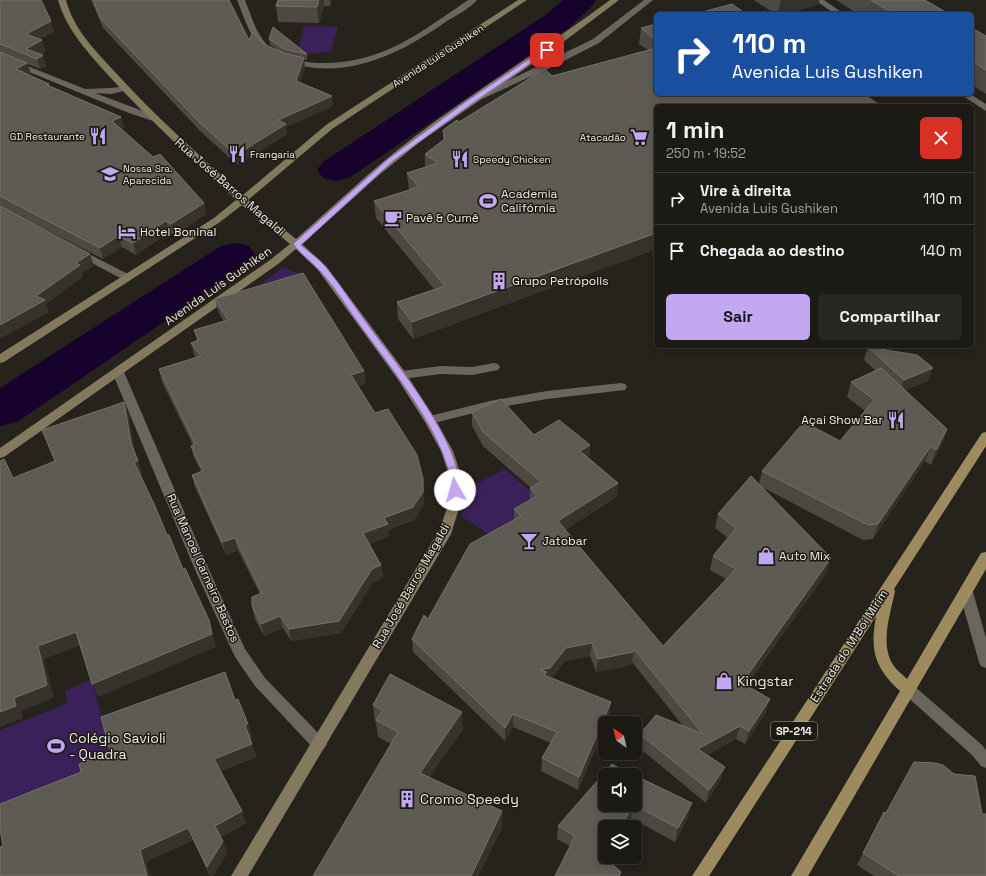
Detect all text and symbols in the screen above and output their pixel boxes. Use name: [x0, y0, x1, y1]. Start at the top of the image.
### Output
street label: Avenida Luis Gushiken: [390, 22, 486, 90]
text: 110 m: [732, 25, 806, 61]
icon: right: [666, 28, 718, 80]
pin: [530, 33, 564, 67]
icon: arrive: [536, 39, 558, 61]
text: Avenida Luis Gushiken: [732, 60, 923, 83]
text: 1 min: [666, 114, 725, 145]
button: close: [920, 117, 962, 159]
restaurant icon: GD Restaurante: [88, 126, 108, 146]
supermarket icon: Atacadão: [629, 127, 649, 147]
place label: GD Restaurante: [10, 130, 85, 143]
place label: Atacadão: [580, 131, 626, 144]
street label: Rua José Barros Magaldi: [171, 135, 289, 239]
restaurant icon: Frangaria: [227, 144, 247, 164]
text: 250 m · 19:52: [666, 145, 746, 162]
place label: Frangaria: [250, 148, 295, 161]
restaurant icon: Speedy Chicken: [450, 149, 470, 169]
place label: Speedy Chicken: [473, 153, 551, 166]
place label: Nossa Sra. Aparecida: [123, 162, 173, 187]
school or university icon: Nossa Sra. Aparecida: [100, 164, 120, 184]
text: Vire à direita: [700, 181, 791, 200]
place label: Academia Califórnia: [501, 186, 558, 216]
icon: right: [666, 188, 688, 210]
text: 110 m: [923, 189, 962, 208]
sports icon: Academia Califórnia: [478, 191, 498, 211]
text: Avenida Luis Gushiken: [700, 200, 838, 217]
cafe icon: Pavê & Cumê: [383, 208, 403, 228]
place label: Pavê & Cumê: [406, 210, 479, 226]
hotel icon: Hotel Boninal: [117, 222, 137, 242]
place label: Hotel Boninal: [140, 224, 216, 240]
icon: arrive: [666, 240, 688, 262]
text: Chegada ao destino: [700, 241, 844, 260]
text: 140 m: [920, 241, 962, 260]
street label: Avenida Luis Gushiken: [161, 243, 275, 329]
building icon: Grupo Petrópolis: [489, 271, 509, 291]
place label: Grupo Petrópolis: [512, 273, 609, 289]
button: Sair: [666, 294, 810, 340]
button: Compartilhar: [818, 294, 962, 340]
restaurant icon: Açaí Show Bar: [886, 410, 906, 430]
place label: Açaí Show Bar: [801, 412, 883, 428]
position arrow: [434, 469, 476, 511]
street label: Rua Manoel Carneiro Bastos: [163, 491, 243, 645]
street label: Rua José Barros Magaldi: [369, 521, 453, 651]
bar icon: Jatobar: [519, 531, 539, 551]
place label: Jatobar: [542, 533, 588, 549]
shop icon: Auto Mix: [756, 546, 776, 566]
place label: Auto Mix: [779, 548, 830, 564]
street label: Estrada do M'Boi Mirim: [807, 587, 891, 705]
shop icon: Kingstar: [714, 671, 734, 691]
place label: Kingstar: [737, 672, 794, 690]
north arrow: [598, 716, 642, 760]
map controls: [598, 716, 642, 864]
road number: SP-214: [771, 722, 817, 740]
place label: Colégio Savioli - Quadra: [69, 729, 166, 763]
sports icon: Colégio Savioli - Quadra: [46, 736, 66, 756]
button: sound: [598, 768, 642, 812]
building icon: Cromo Speedy: [397, 789, 417, 809]
place label: Cromo Speedy: [420, 790, 519, 808]
button: layers: [598, 820, 642, 864]

